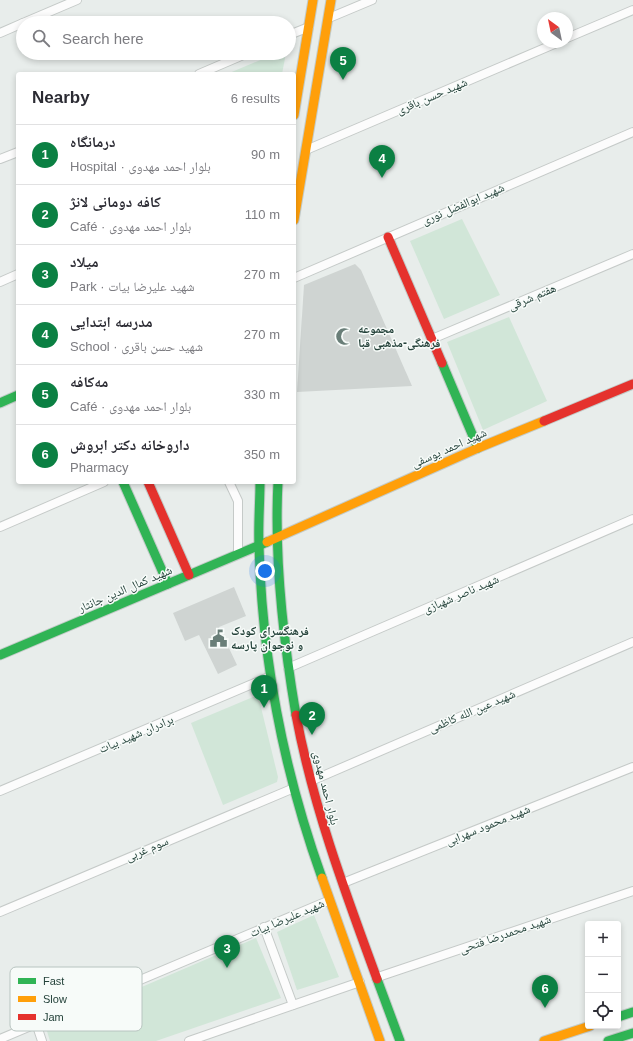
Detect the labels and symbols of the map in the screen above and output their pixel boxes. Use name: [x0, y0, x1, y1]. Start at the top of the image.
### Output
north arrow: [537, 12, 573, 48]
pin: 5: [330, 47, 356, 80]
street label: شهید حسن باقری: [395, 75, 470, 118]
pin: 4: [369, 145, 395, 178]
street label: شهید ابوالفضل نوری: [420, 180, 507, 228]
street label: هفتم شرقی: [506, 281, 558, 314]
place label: مجموعه فرهنگی-مذهبی قبا: [358, 322, 440, 351]
mosque icon: مجموعه فرهنگی-مذهبی قبا: [335, 326, 355, 346]
street label: شهید احمد یوسفی: [409, 425, 489, 471]
your location: [255, 561, 275, 581]
street label: شهید کمال الدین جانثار: [75, 563, 174, 616]
street label: شهید ناصر شهبازی: [421, 572, 501, 617]
place label: فرهنگسرای کودک و نوجوان پارسه: [231, 624, 309, 653]
public building icon: فرهنگسرای کودک و نوجوان پارسه: [208, 628, 228, 648]
pin: 1: [251, 675, 277, 708]
street label: شهید عین الله کاظمی: [427, 686, 518, 736]
pin: 2: [299, 702, 325, 735]
street label: برادران شهید بیات: [97, 712, 175, 756]
street label: بلوار احمد مهدوی: [310, 749, 342, 827]
street label: شهید محمود سهرابی: [444, 802, 533, 849]
street label: سوم غربی: [123, 834, 171, 865]
street label: شهید علیرضا بیات: [248, 896, 327, 940]
street label: شهید محمدرضا فتحی: [457, 912, 553, 956]
pin: 3: [214, 935, 240, 968]
legend: [10, 967, 142, 1031]
text: Fast: [43, 975, 64, 987]
pin: 6: [532, 975, 558, 1008]
text: Slow: [43, 993, 67, 1005]
text: Jam: [43, 1011, 64, 1023]

